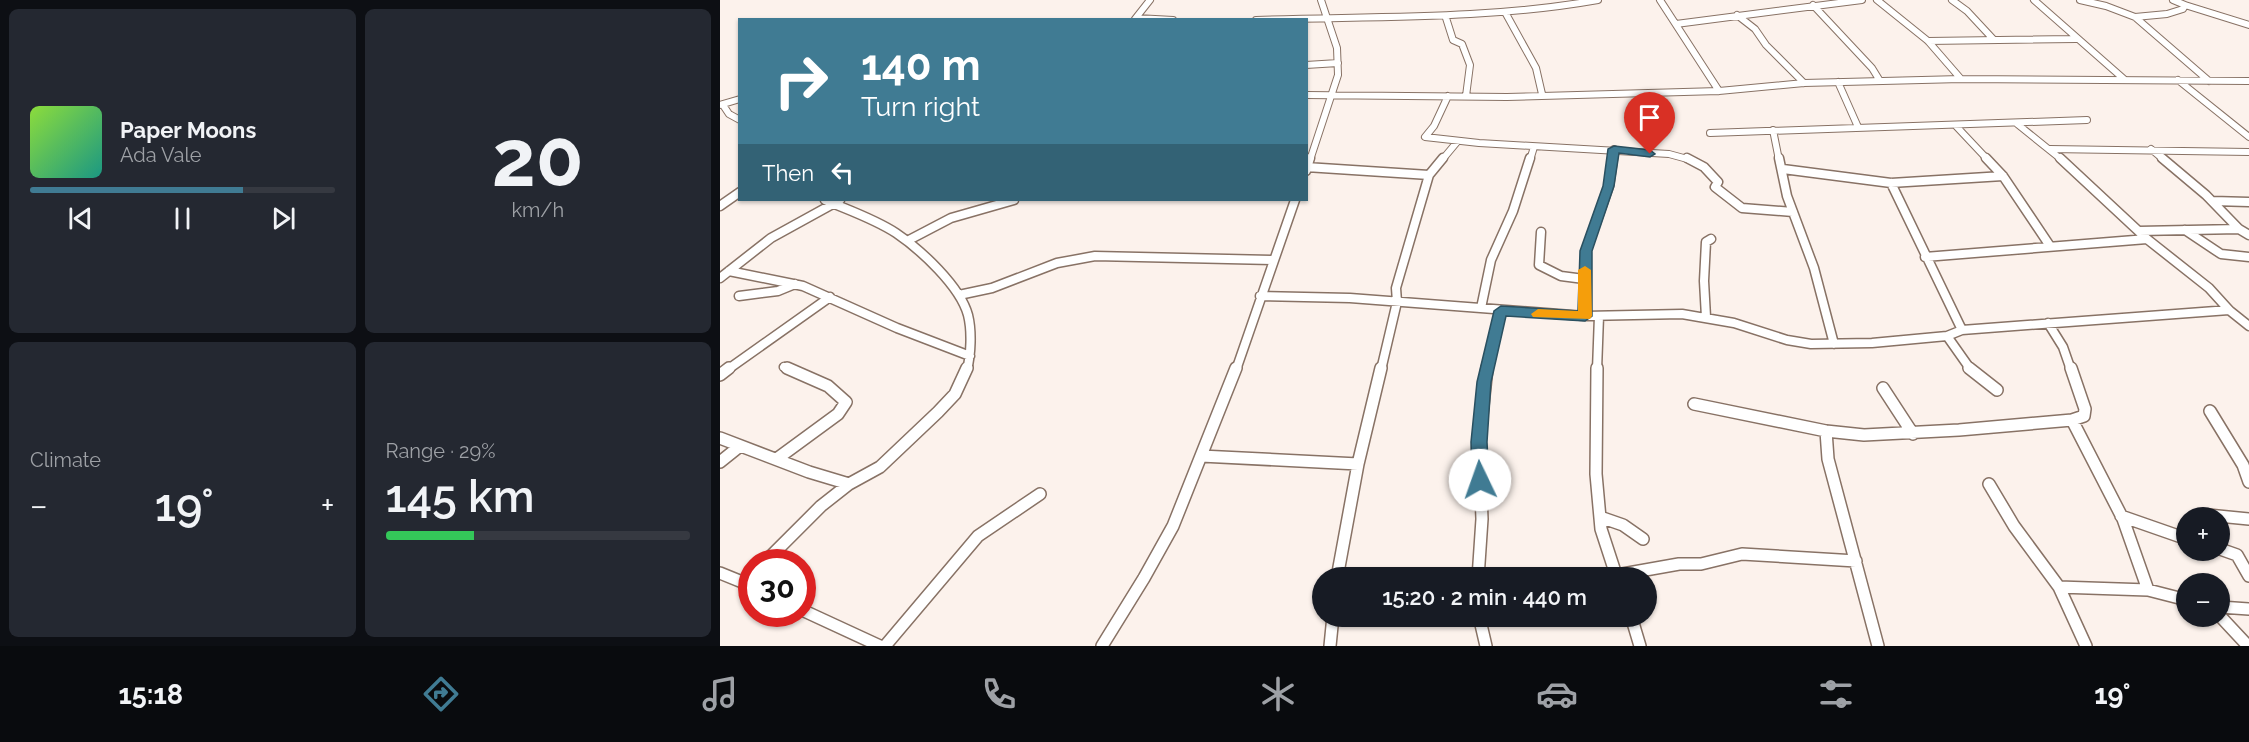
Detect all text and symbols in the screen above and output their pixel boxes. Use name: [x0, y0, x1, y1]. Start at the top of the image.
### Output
text: 140 m: [861, 41, 981, 90]
icon: right: [762, 42, 840, 120]
text: Turn right: [861, 91, 980, 122]
pin: [1624, 92, 1675, 154]
icon: arrive: [1633, 101, 1666, 134]
text: 20: [492, 113, 584, 204]
text: Paper Moons: [120, 117, 256, 143]
text: Ada Vale: [120, 143, 202, 167]
icon: left: [826, 156, 859, 189]
text: Then: [762, 160, 814, 186]
text: km/h: [511, 198, 564, 222]
icon: previous: [64, 202, 97, 235]
icon: pause: [166, 202, 199, 235]
icon: next: [267, 202, 300, 235]
text: Range · 29%: [386, 439, 495, 463]
text: Climate: [30, 448, 101, 472]
position arrow: [1448, 448, 1512, 512]
text: 145 km: [386, 470, 534, 523]
text: 19°: [155, 479, 214, 532]
text: −: [30, 486, 48, 525]
text: +: [321, 486, 334, 525]
map controls: [2176, 507, 2230, 627]
button: +: [2176, 507, 2230, 561]
speed limit sign: 30: [738, 549, 816, 627]
button: −: [2176, 573, 2230, 627]
text: 15:20 · 2 min · 440 m: [1382, 584, 1587, 610]
icon: directions: [420, 673, 462, 715]
icon: music: [699, 673, 741, 715]
icon: phone: [978, 673, 1020, 715]
icon: climate: [1257, 673, 1299, 715]
icon: car: [1536, 673, 1578, 715]
icon: filters: [1815, 673, 1857, 715]
text: 15:18: [119, 679, 183, 710]
text: 19°: [2094, 679, 2130, 710]

